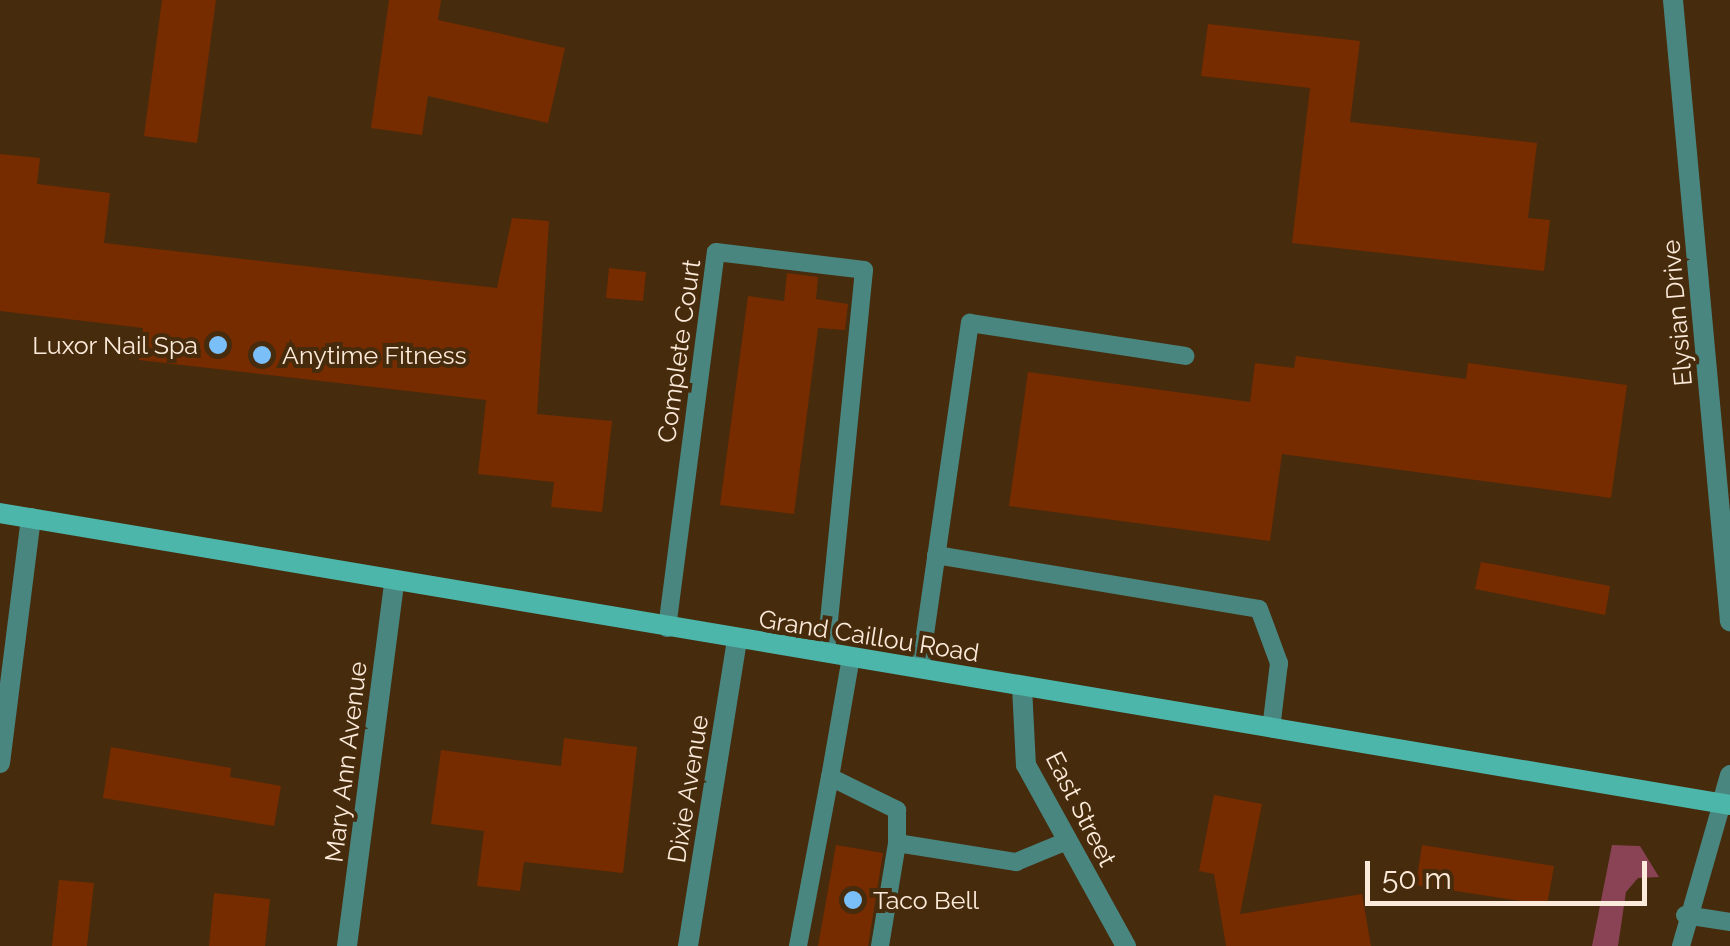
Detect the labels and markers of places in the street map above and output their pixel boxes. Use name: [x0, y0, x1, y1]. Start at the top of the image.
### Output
place label: Luxor Nail Spa: [31, 330, 198, 360]
marker: Luxor Nail Spa: [207, 334, 229, 356]
place label: Anytime Fitness: [282, 340, 467, 370]
marker: Anytime Fitness: [251, 344, 273, 366]
place label: Taco Bell: [873, 885, 979, 915]
marker: Taco Bell: [842, 889, 864, 911]

